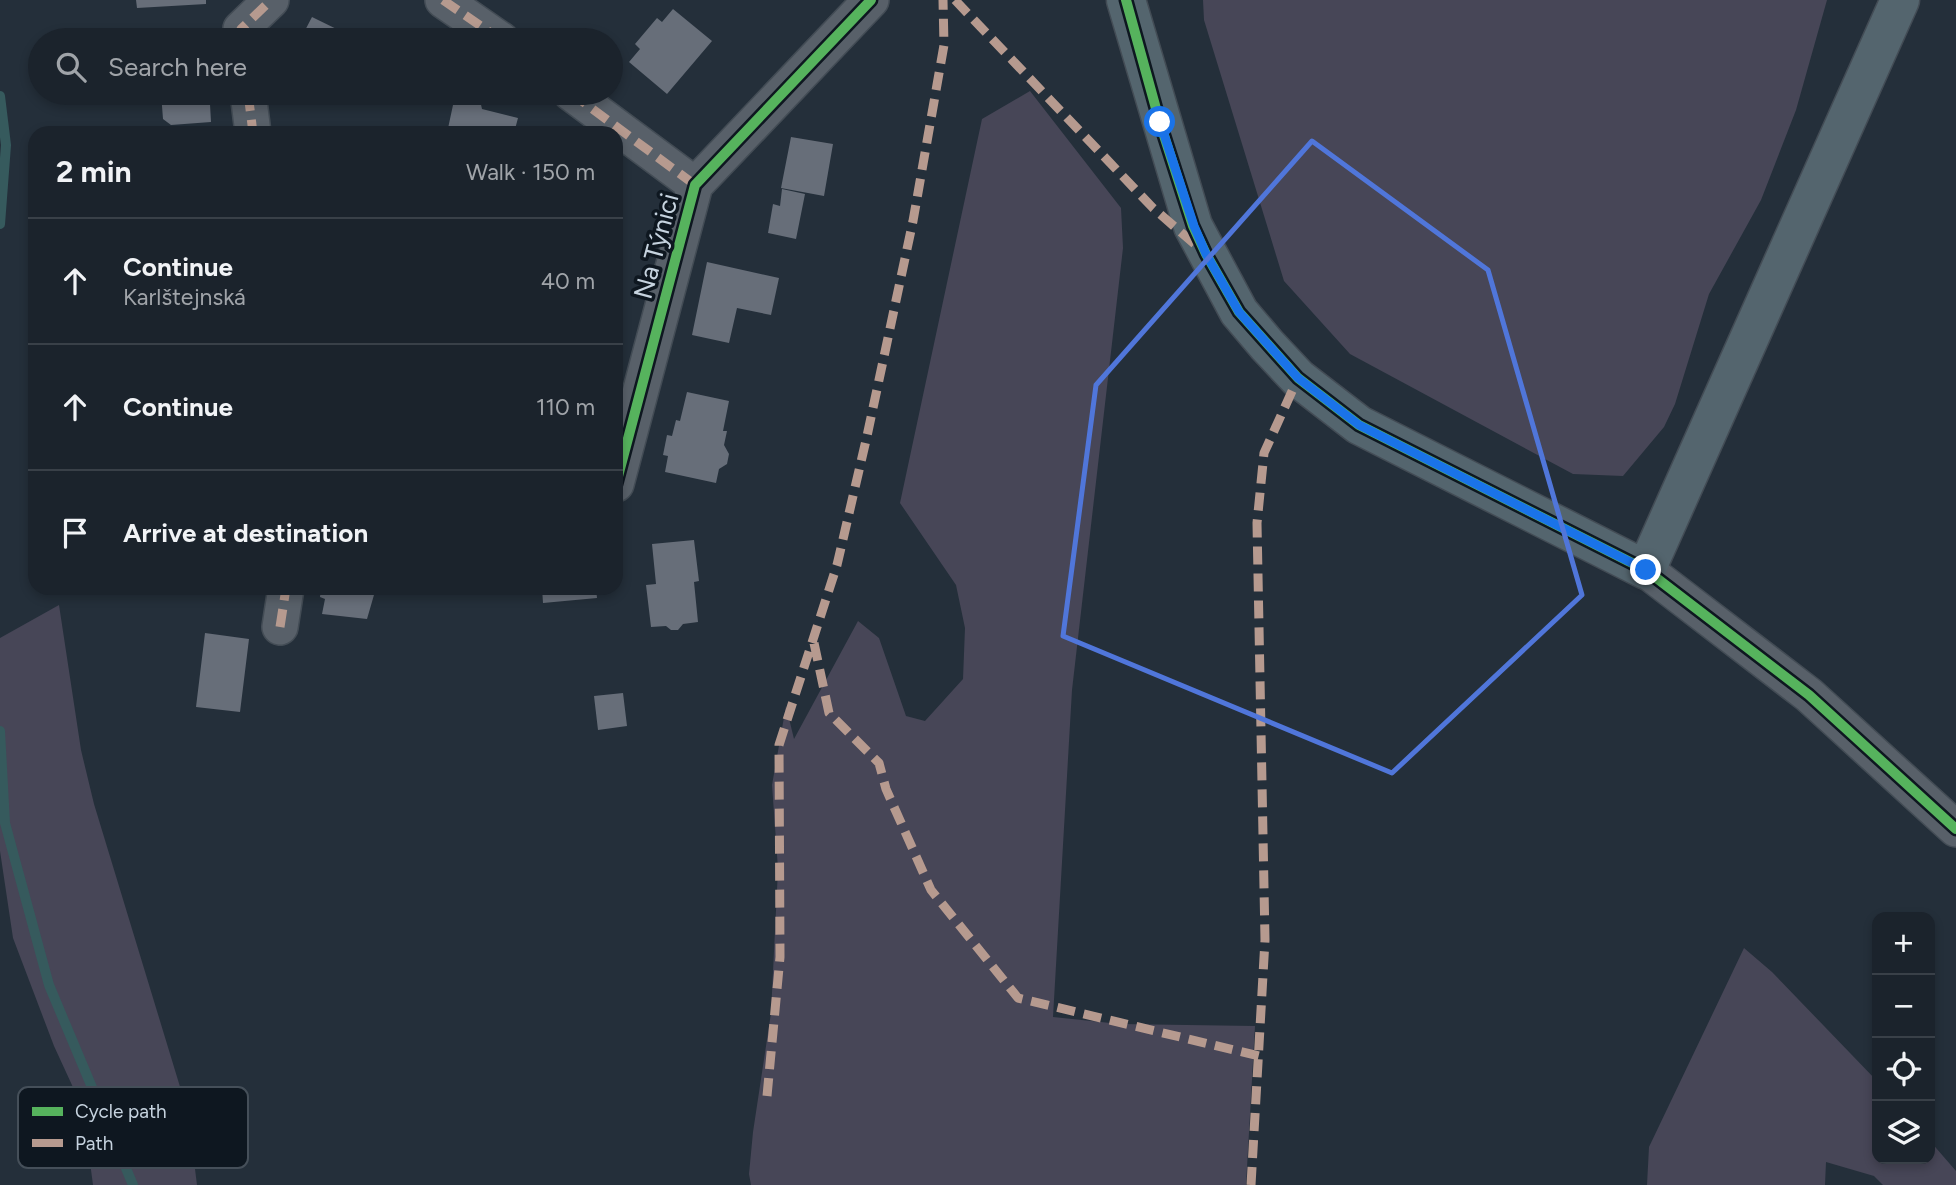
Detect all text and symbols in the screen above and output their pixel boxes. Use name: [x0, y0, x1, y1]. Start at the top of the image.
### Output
search box: [28, 28, 623, 105]
icon: search: [52, 48, 90, 86]
text: Search here: [108, 51, 247, 83]
route start: [1144, 106, 1175, 137]
text: 2 min: [56, 153, 132, 190]
text: Walk · 150 m: [466, 158, 595, 186]
street label: Na Týnici: [627, 190, 685, 302]
text: Continue: [123, 251, 233, 283]
icon: ahead: [56, 262, 94, 300]
text: 40 m: [541, 267, 595, 295]
text: Karlštejnská: [123, 283, 246, 311]
icon: ahead: [56, 388, 94, 426]
text: Continue: [123, 391, 233, 423]
text: 110 m: [536, 393, 595, 421]
icon: arrive: [56, 514, 94, 552]
text: Arrive at destination: [123, 517, 368, 549]
route end: [1630, 554, 1661, 585]
map controls: [1872, 912, 1935, 1164]
button: +: [1872, 912, 1935, 975]
button: −: [1872, 975, 1935, 1038]
button: locate: [1872, 1038, 1935, 1101]
legend: [18, 1087, 248, 1168]
text: Cycle path: [75, 1100, 167, 1123]
button: layers: [1872, 1101, 1935, 1164]
text: Path: [75, 1132, 113, 1155]

